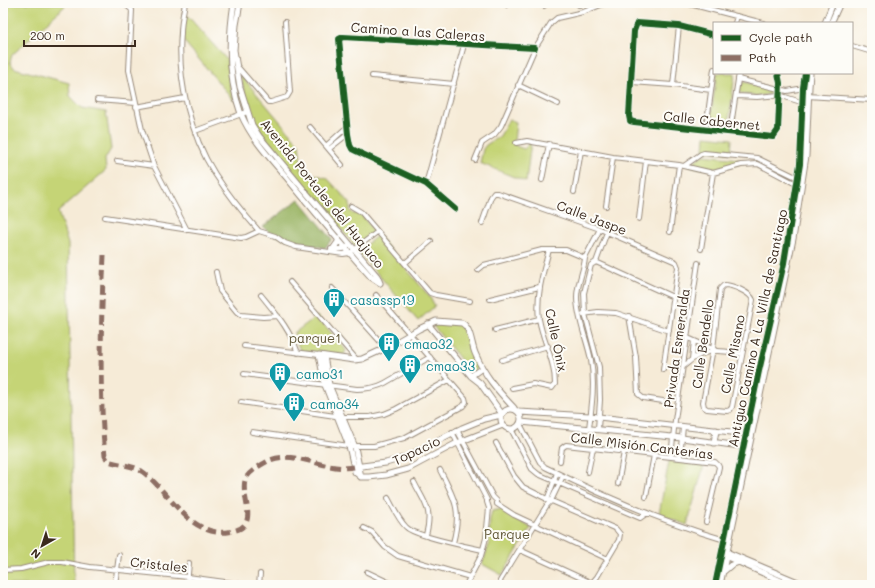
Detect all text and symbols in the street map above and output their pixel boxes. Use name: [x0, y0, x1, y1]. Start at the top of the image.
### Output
street label: Camino a las Caleras: [350, 18, 486, 44]
scale bar: [24, 22, 135, 48]
legend: [713, 22, 853, 74]
text: 200 m: [30, 27, 65, 43]
text: Cycle path: [749, 29, 812, 45]
text: Path: [749, 49, 776, 65]
street label: Calle Cabernet: [663, 106, 762, 134]
street label: Avenida Portales del Huajuco: [258, 115, 389, 271]
street label: Calle Jaspe: [555, 196, 629, 238]
street label: Antiguo Camino A La Villa de Santiago: [723, 207, 791, 448]
building icon: casassp19: [321, 286, 347, 319]
street label: Privada Esmeralda: [659, 287, 693, 409]
place label: casassp19: [350, 291, 415, 308]
street label: Calle Bendello: [687, 298, 717, 390]
street label: Calle Ónix: [542, 307, 572, 374]
street label: Calle Misano: [716, 313, 748, 395]
park label: parque1: [289, 329, 341, 346]
building icon: cmao32: [376, 330, 402, 363]
place label: cmao32: [404, 335, 453, 352]
building icon: cmao33: [397, 352, 423, 385]
place label: cmao33: [426, 357, 475, 374]
building icon: camo31: [267, 360, 293, 393]
place label: camo31: [296, 365, 343, 382]
building icon: camo34: [281, 390, 307, 423]
place label: camo34: [310, 395, 359, 412]
street label: Calle Misión Canterías: [570, 428, 714, 462]
street label: Topacio: [390, 432, 443, 468]
park label: Parque: [484, 525, 530, 542]
north arrow: [22, 526, 62, 566]
text: N: [27, 546, 43, 563]
street label: Cristales: [129, 553, 189, 575]

